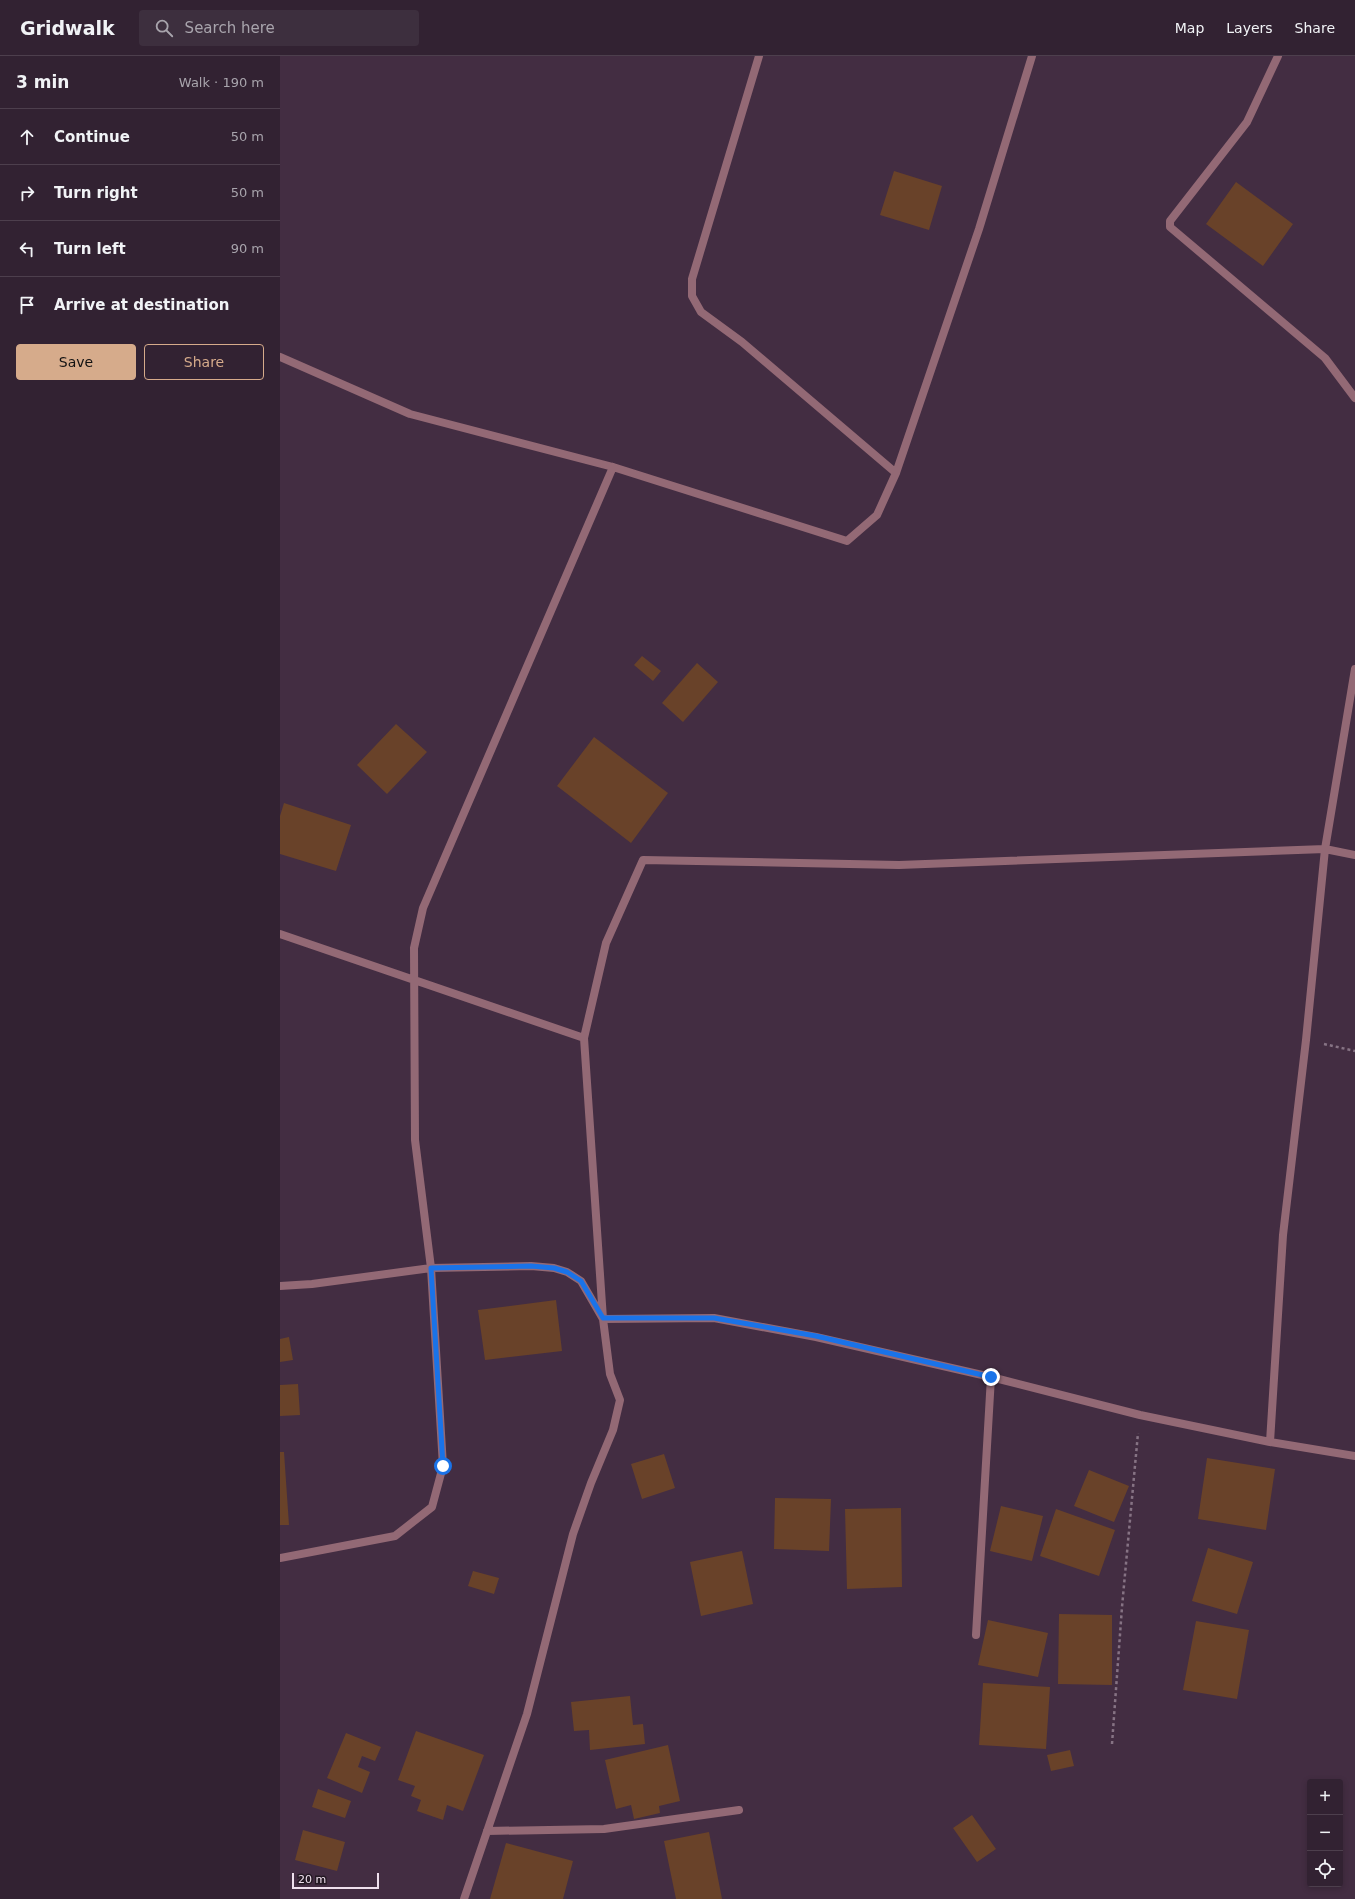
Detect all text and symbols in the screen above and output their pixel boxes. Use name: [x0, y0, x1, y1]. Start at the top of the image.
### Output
search box: [139, 10, 419, 46]
text: Gridwalk: [20, 17, 115, 39]
icon: search: [153, 17, 175, 39]
text: Search here: [185, 19, 275, 37]
text: Map: [1175, 20, 1204, 36]
text: Layers: [1226, 20, 1273, 36]
text: Share: [1295, 20, 1335, 36]
text: 3 min: [16, 72, 69, 92]
text: Walk · 190 m: [179, 75, 264, 90]
icon: ahead: [16, 126, 38, 148]
text: Continue: [54, 128, 130, 146]
text: 50 m: [231, 129, 264, 144]
icon: right: [16, 182, 38, 204]
text: Turn right: [54, 184, 138, 202]
text: 50 m: [231, 185, 264, 200]
icon: left: [16, 238, 38, 260]
text: Turn left: [54, 240, 126, 258]
text: 90 m: [231, 241, 264, 256]
icon: arrive: [16, 294, 38, 316]
text: Arrive at destination: [54, 296, 229, 314]
button: Save: [16, 344, 136, 380]
button: Share: [144, 344, 264, 380]
route end: [982, 1368, 1000, 1386]
route start: [434, 1457, 452, 1475]
map controls: [1307, 1779, 1343, 1887]
button: +: [1307, 1779, 1343, 1815]
button: −: [1307, 1815, 1343, 1851]
button: locate: [1307, 1851, 1343, 1887]
scale bar: [292, 1871, 379, 1890]
text: 20 m: [298, 1873, 326, 1886]

